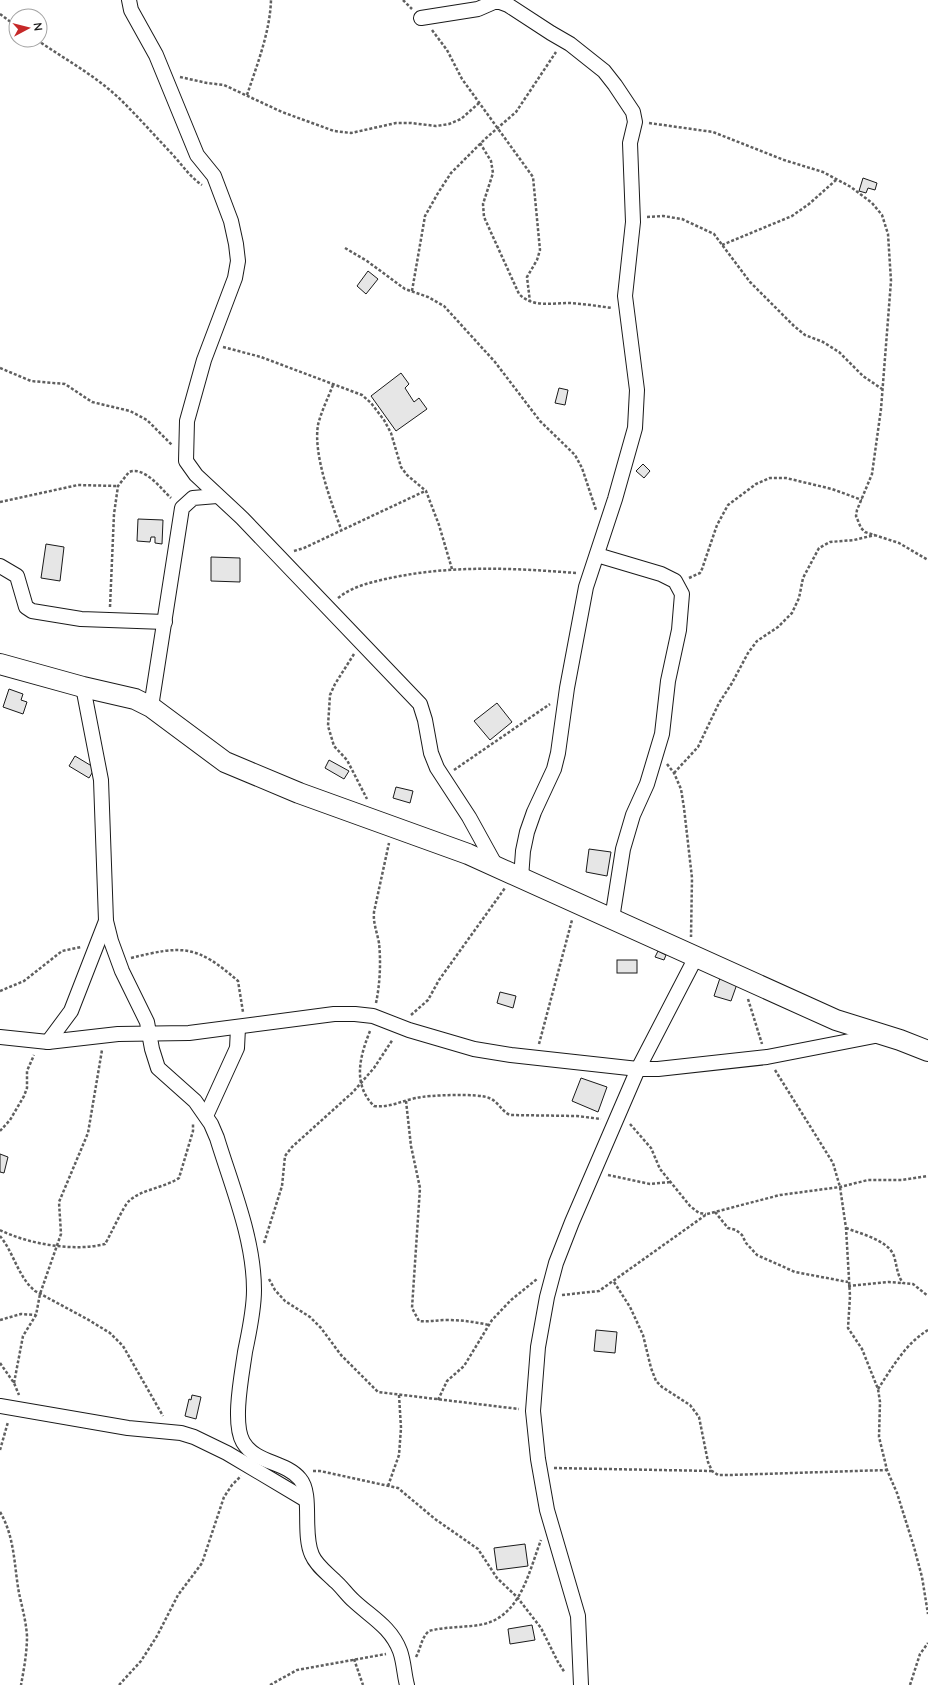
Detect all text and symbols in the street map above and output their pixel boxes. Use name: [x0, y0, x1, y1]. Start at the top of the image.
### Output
north arrow: [8, 8, 48, 48]
text: N: [31, 22, 45, 32]

